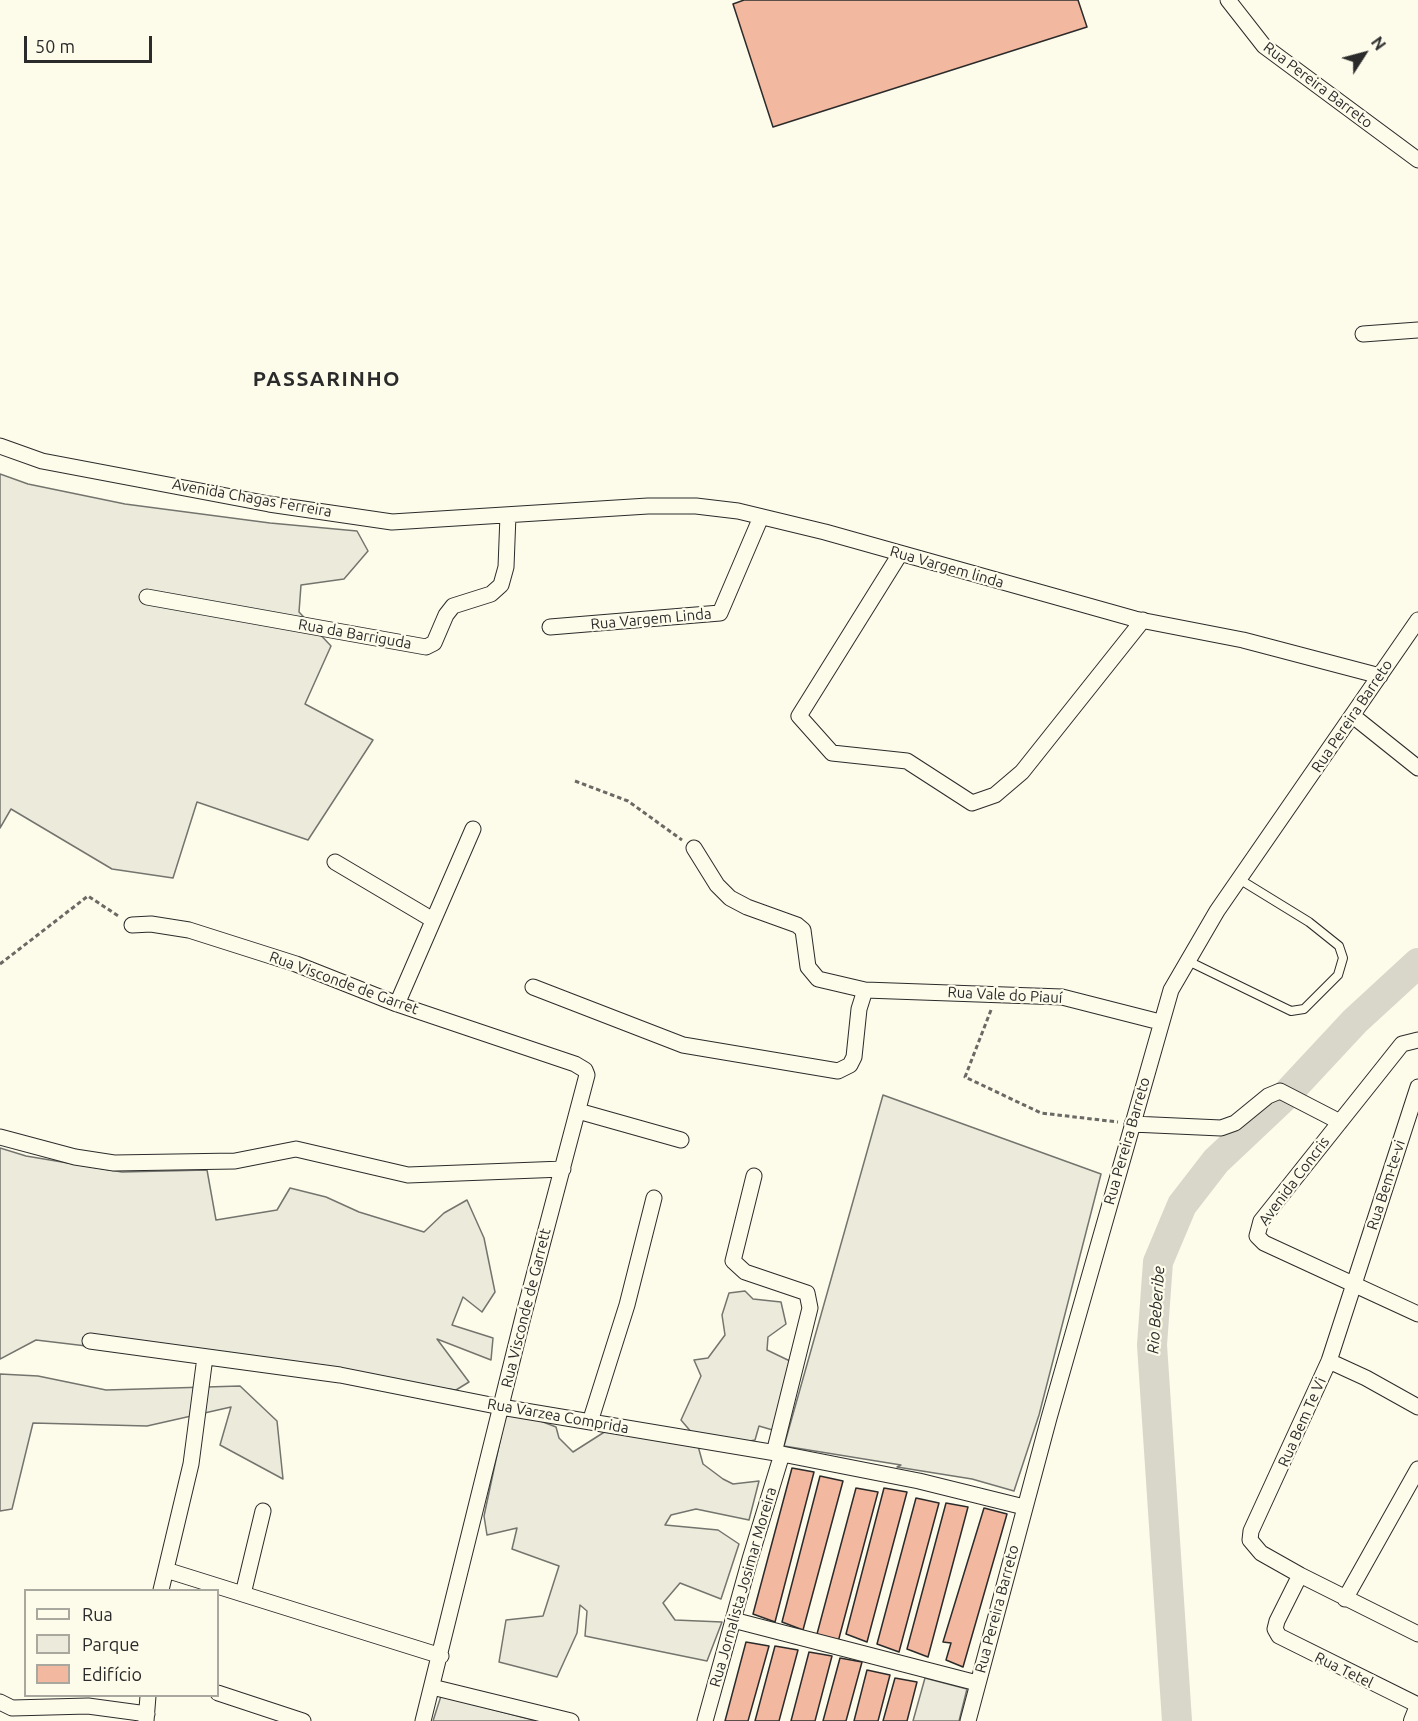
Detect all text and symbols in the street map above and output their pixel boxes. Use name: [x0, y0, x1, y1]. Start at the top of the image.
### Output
scale bar: [27, 24, 154, 62]
north arrow: [1334, 24, 1394, 84]
text: N: [1368, 33, 1389, 54]
text: 50 m: [35, 36, 75, 56]
street label: Rua Pereira Barreto: [1260, 38, 1376, 132]
district label: PASSARINHO: [253, 366, 401, 392]
street label: Avenida Chagas Ferreira: [171, 475, 333, 521]
street label: Rua Vargem linda: [888, 542, 1006, 592]
street label: Rua Vargem Linda: [590, 605, 712, 633]
street label: Rua da Barriguda: [297, 615, 413, 653]
street label: Rua Pereira Barreto: [1308, 656, 1396, 776]
street label: Rua Visconde de Garret: [267, 948, 421, 1018]
street label: Rua Vale do Piauí: [947, 983, 1063, 1007]
street label: Rua Pereira Barreto: [1100, 1075, 1154, 1207]
street label: Avenida Concris: [1255, 1133, 1333, 1229]
street label: Rua Bem-te-vi: [1363, 1138, 1409, 1232]
street label: Rua Visconde de Garrett: [497, 1226, 555, 1390]
water label: Rio Beberibe: [1143, 1266, 1169, 1354]
street label: Rua Bem Te Vi: [1274, 1374, 1330, 1470]
street label: Rua Varzea Comprida: [486, 1395, 630, 1437]
street label: Rua Jornalista Josimar Moreira: [706, 1485, 780, 1689]
street label: Rua Pereira Barreto: [971, 1543, 1023, 1675]
legend: [24, 1589, 219, 1697]
text: Rua: [82, 1604, 113, 1624]
text: Parque: [82, 1634, 139, 1654]
street label: Rua Tetel: [1312, 1648, 1376, 1692]
text: Edifício: [82, 1664, 142, 1684]

